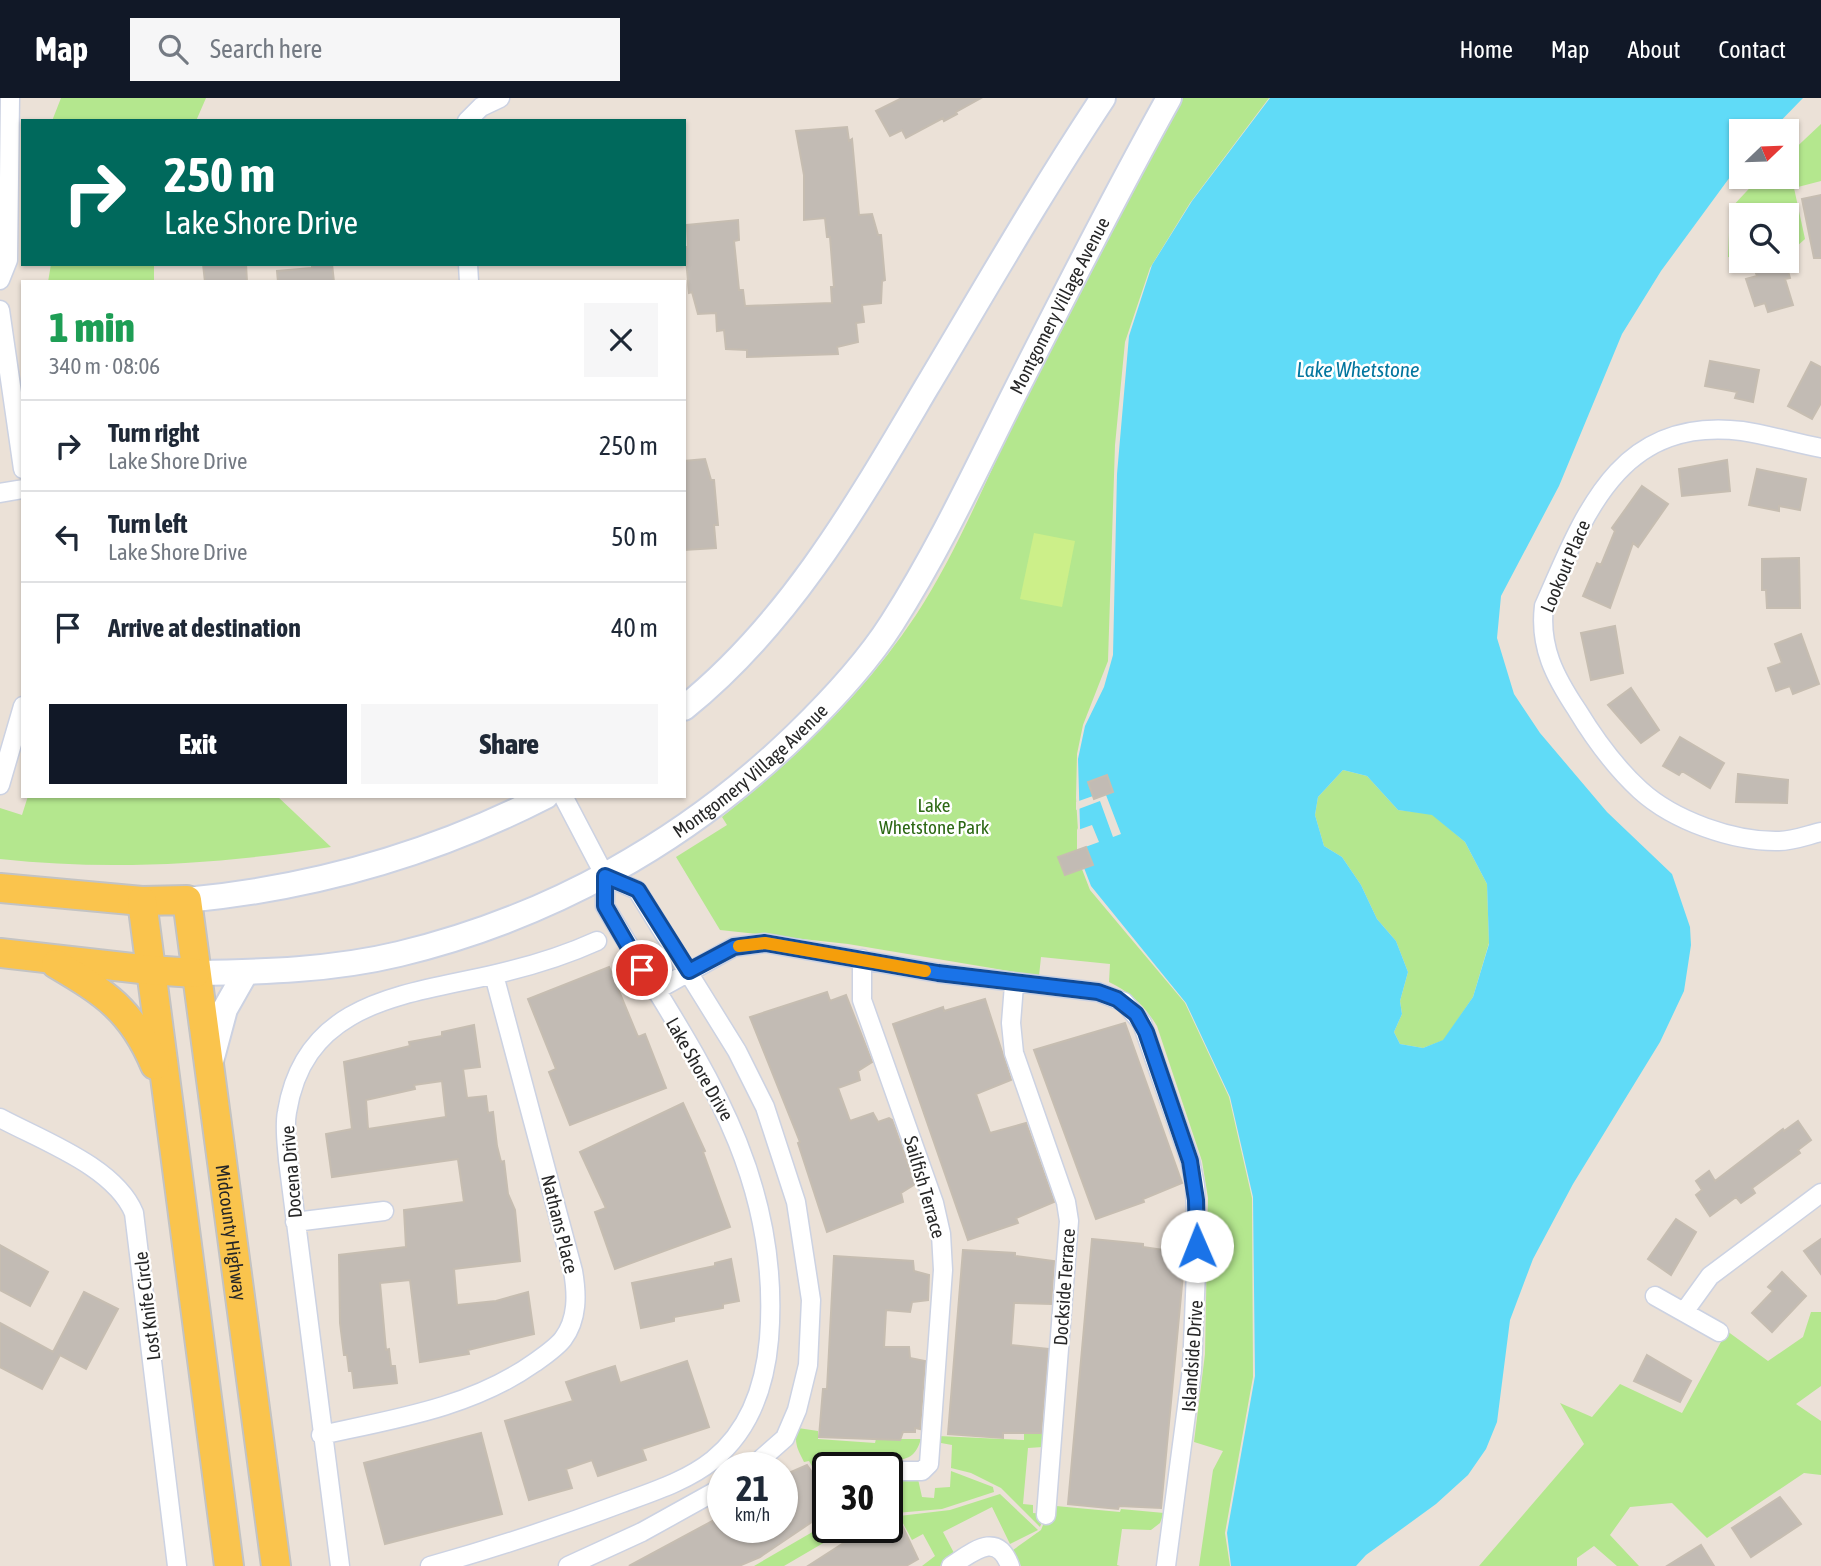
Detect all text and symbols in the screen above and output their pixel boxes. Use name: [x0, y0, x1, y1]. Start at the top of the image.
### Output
search box: [130, 18, 620, 81]
text: Map: [35, 30, 88, 68]
icon: search: [154, 30, 192, 68]
text: Search here: [210, 34, 322, 64]
text: Home: [1459, 36, 1513, 63]
text: Map: [1551, 36, 1589, 63]
text: About: [1627, 36, 1680, 63]
text: Contact: [1718, 36, 1786, 63]
north arrow: [1729, 119, 1799, 189]
map controls: [1729, 119, 1799, 273]
text: 250 m: [164, 146, 275, 202]
icon: right: [49, 147, 140, 238]
button: search: [1729, 203, 1799, 273]
text: Lake Shore Drive: [164, 204, 358, 241]
street label: Montgomery Village Avenue: [1005, 213, 1114, 398]
text: 1 min: [49, 303, 135, 351]
button: close: [584, 303, 658, 377]
text: 340 m · 08:06: [49, 353, 160, 379]
water label: Lake Whetstone: [1297, 357, 1419, 381]
text: Turn right: [108, 418, 199, 448]
icon: right: [49, 427, 87, 465]
text: 250 m: [599, 431, 658, 461]
text: Lake Shore Drive: [108, 448, 248, 474]
text: Turn left: [108, 509, 188, 539]
street label: Lookout Place: [1536, 516, 1594, 616]
icon: left: [49, 518, 87, 556]
text: 50 m: [611, 522, 658, 552]
text: Lake Shore Drive: [108, 539, 248, 565]
icon: arrive: [49, 609, 87, 647]
text: Arrive at destination: [108, 613, 301, 643]
text: 40 m: [611, 613, 658, 643]
street label: Montgomery Village Avenue: [669, 699, 832, 842]
button: Exit: [49, 704, 347, 784]
button: Share: [361, 704, 658, 784]
park label: Lake Whetstone Park: [879, 794, 990, 838]
pin: [612, 940, 672, 1000]
icon: arrive: [623, 951, 661, 989]
street label: Lake Shore Drive: [662, 1014, 738, 1124]
street label: Docena Drive: [276, 1125, 306, 1219]
street label: Sailfish Terrace: [900, 1133, 950, 1241]
street label: Midcounty Highway: [211, 1163, 251, 1302]
street label: Nathans Place: [537, 1172, 583, 1276]
position arrow: [1160, 1209, 1234, 1283]
street label: Dockside Terrace: [1049, 1228, 1079, 1346]
street label: Lost Knife Circle: [129, 1250, 165, 1362]
street label: Islandside Drive: [1177, 1299, 1207, 1413]
speed limit sign: 30: [812, 1452, 903, 1543]
text: 21: [736, 1468, 769, 1508]
text: km/h: [735, 1504, 770, 1525]

